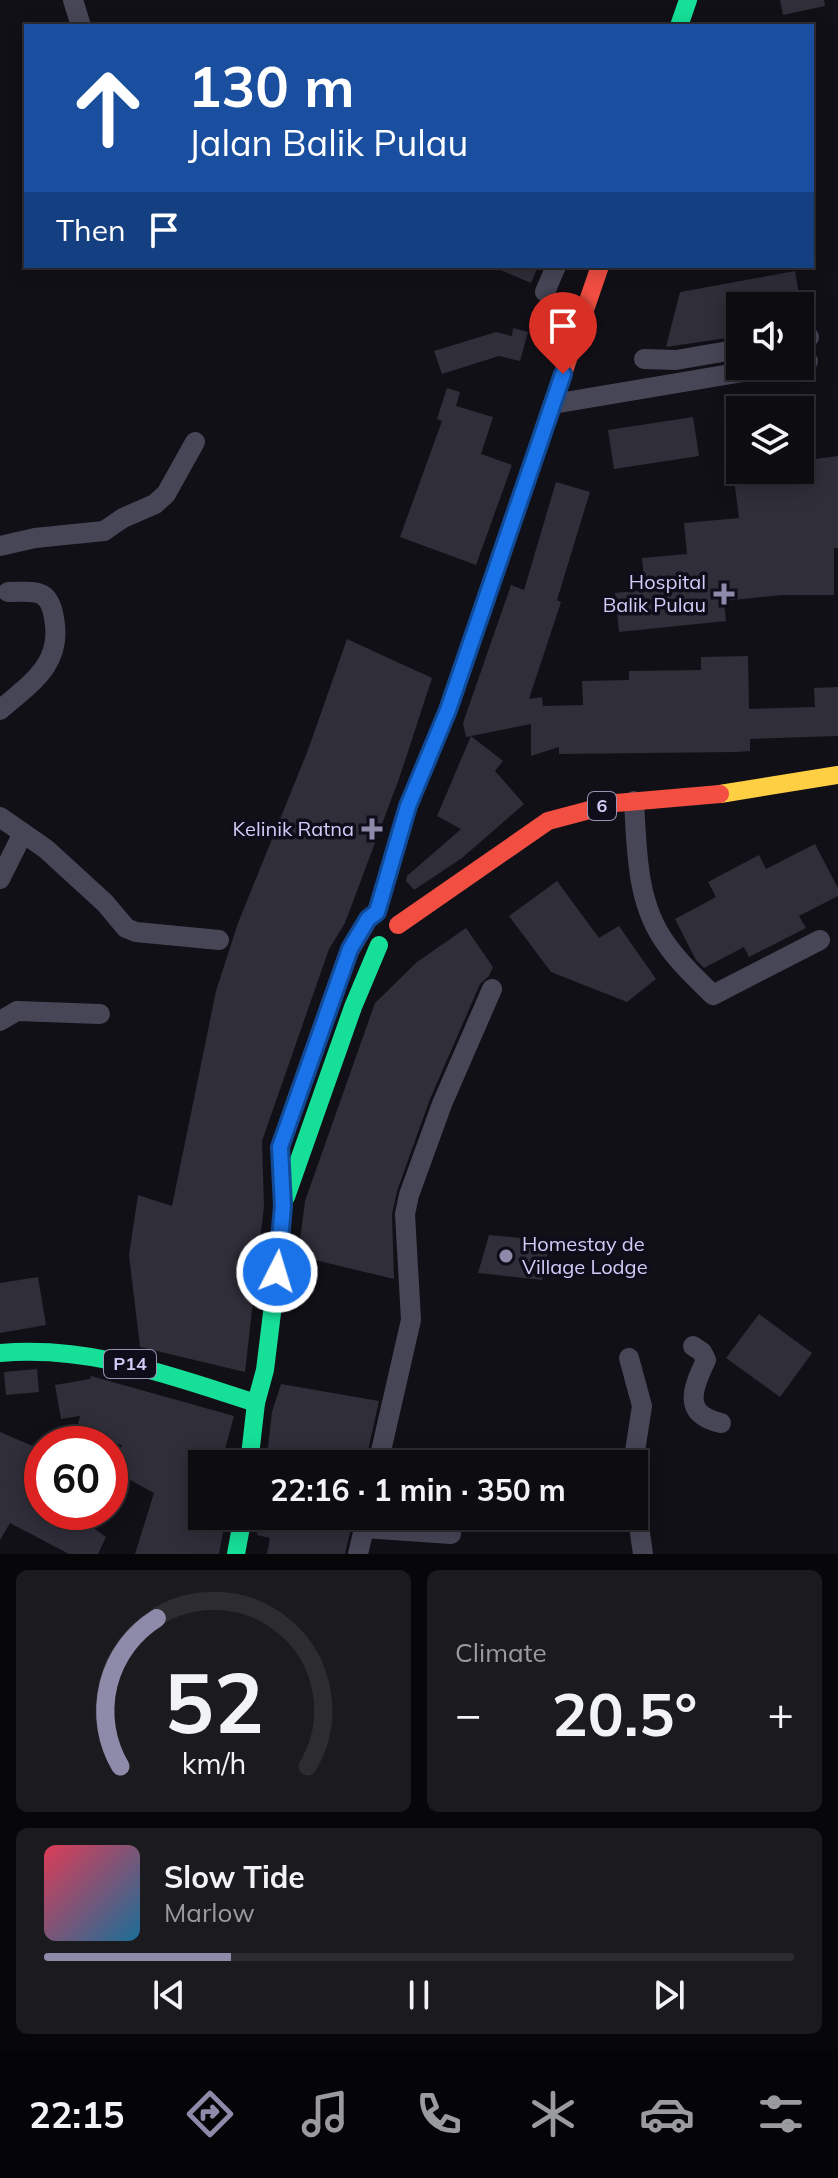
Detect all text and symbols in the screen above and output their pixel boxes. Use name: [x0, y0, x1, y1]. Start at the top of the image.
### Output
text: 130 m: [188, 51, 355, 121]
icon: ahead: [56, 56, 160, 160]
text: Jalan Balik Pulau: [188, 120, 468, 165]
icon: arrive: [142, 208, 186, 252]
text: Then: [56, 211, 126, 249]
pin: [529, 292, 597, 374]
map controls: [726, 292, 814, 484]
button: sound: [726, 292, 814, 380]
icon: arrive: [541, 304, 585, 348]
button: layers: [726, 396, 814, 484]
place label: Hospital Balik Pulau: [603, 569, 706, 617]
marker: Hospital Balik Pulau: [713, 583, 735, 605]
road number: 6: [588, 792, 616, 820]
place label: Kelinik Ratna: [233, 816, 354, 841]
marker: Kelinik Ratna: [361, 818, 383, 840]
position arrow: [235, 1230, 319, 1314]
place label: Homestay de Village Lodge: [522, 1231, 648, 1279]
marker: Homestay de Village Lodge: [497, 1247, 515, 1265]
road number: P14: [104, 1350, 156, 1378]
speed limit sign: 60: [24, 1426, 128, 1530]
text: 22:16 · 1 min · 350 m: [270, 1471, 566, 1509]
text: Climate: [455, 1636, 547, 1669]
text: 52: [164, 1649, 263, 1754]
text: 20.5°: [552, 1676, 697, 1751]
text: −: [455, 1686, 481, 1741]
text: +: [768, 1686, 794, 1741]
text: km/h: [181, 1745, 246, 1781]
text: Slow Tide: [164, 1858, 305, 1896]
text: Marlow: [164, 1896, 255, 1929]
icon: previous: [147, 1973, 191, 2017]
icon: pause: [397, 1973, 441, 2017]
icon: next: [647, 1973, 691, 2017]
icon: directions: [182, 2086, 238, 2142]
icon: music: [297, 2086, 353, 2142]
icon: phone: [411, 2086, 467, 2142]
icon: climate: [525, 2086, 581, 2142]
icon: car: [639, 2086, 695, 2142]
icon: filters: [753, 2086, 809, 2142]
text: 22:15: [29, 2092, 124, 2137]

